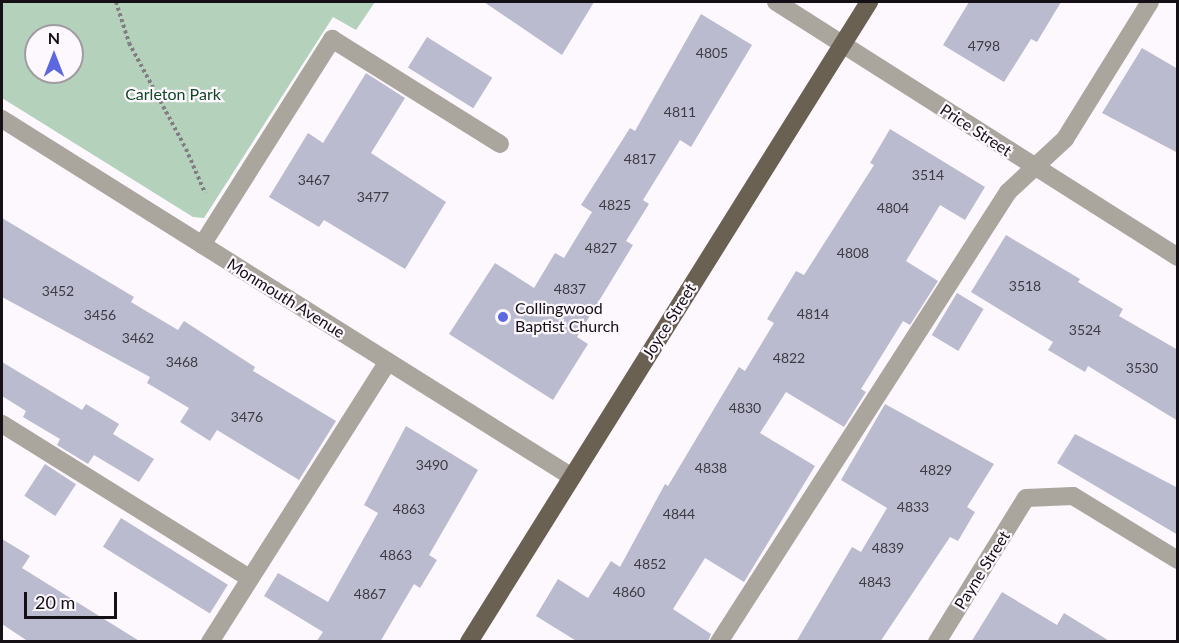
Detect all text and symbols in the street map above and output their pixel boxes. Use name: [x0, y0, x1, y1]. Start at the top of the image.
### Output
north arrow: [24, 24, 84, 84]
text: N: [48, 28, 60, 47]
house number: 4798: [968, 38, 1000, 54]
house number: 4805: [696, 45, 728, 61]
park label: Carleton Park: [125, 84, 221, 104]
street label: Price Street: [937, 100, 1015, 160]
house number: 4811: [664, 104, 696, 120]
house number: 4817: [624, 151, 656, 167]
house number: 3514: [912, 167, 944, 183]
house number: 3467: [298, 172, 330, 188]
house number: 3477: [357, 189, 389, 205]
house number: 4825: [599, 197, 631, 213]
house number: 4804: [877, 200, 909, 216]
house number: 4827: [585, 240, 617, 256]
house number: 4808: [837, 245, 869, 261]
street label: Monmouth Avenue: [223, 254, 349, 342]
house number: 3518: [1009, 278, 1041, 294]
street label: Joyce Street: [638, 280, 700, 362]
house number: 4837: [554, 281, 586, 297]
house number: 3452: [42, 283, 74, 299]
place label: Collingwood Baptist Church: [515, 298, 619, 336]
house number: 4814: [797, 306, 829, 322]
house number: 3456: [84, 307, 116, 323]
marker: Collingwood Baptist Church: [496, 310, 510, 324]
house number: 3524: [1069, 322, 1101, 338]
house number: 3462: [122, 330, 154, 346]
house number: 4822: [773, 350, 805, 366]
house number: 3468: [166, 354, 198, 370]
house number: 3530: [1126, 360, 1158, 376]
house number: 4830: [729, 400, 761, 416]
house number: 3476: [231, 409, 263, 425]
house number: 3490: [416, 457, 448, 473]
house number: 4838: [695, 460, 727, 476]
house number: 4829: [920, 462, 952, 478]
house number: 4833: [897, 499, 929, 515]
house number: 4863: [393, 501, 425, 517]
house number: 4844: [663, 506, 695, 522]
street label: Payne Street: [950, 527, 1014, 613]
house number: 4839: [872, 540, 904, 556]
house number: 4863: [380, 547, 412, 563]
house number: 4852: [634, 556, 666, 572]
house number: 4843: [859, 574, 891, 590]
scale bar: [27, 580, 120, 618]
house number: 4860: [613, 584, 645, 600]
house number: 4867: [354, 586, 386, 602]
text: 20 m: [35, 591, 75, 613]

